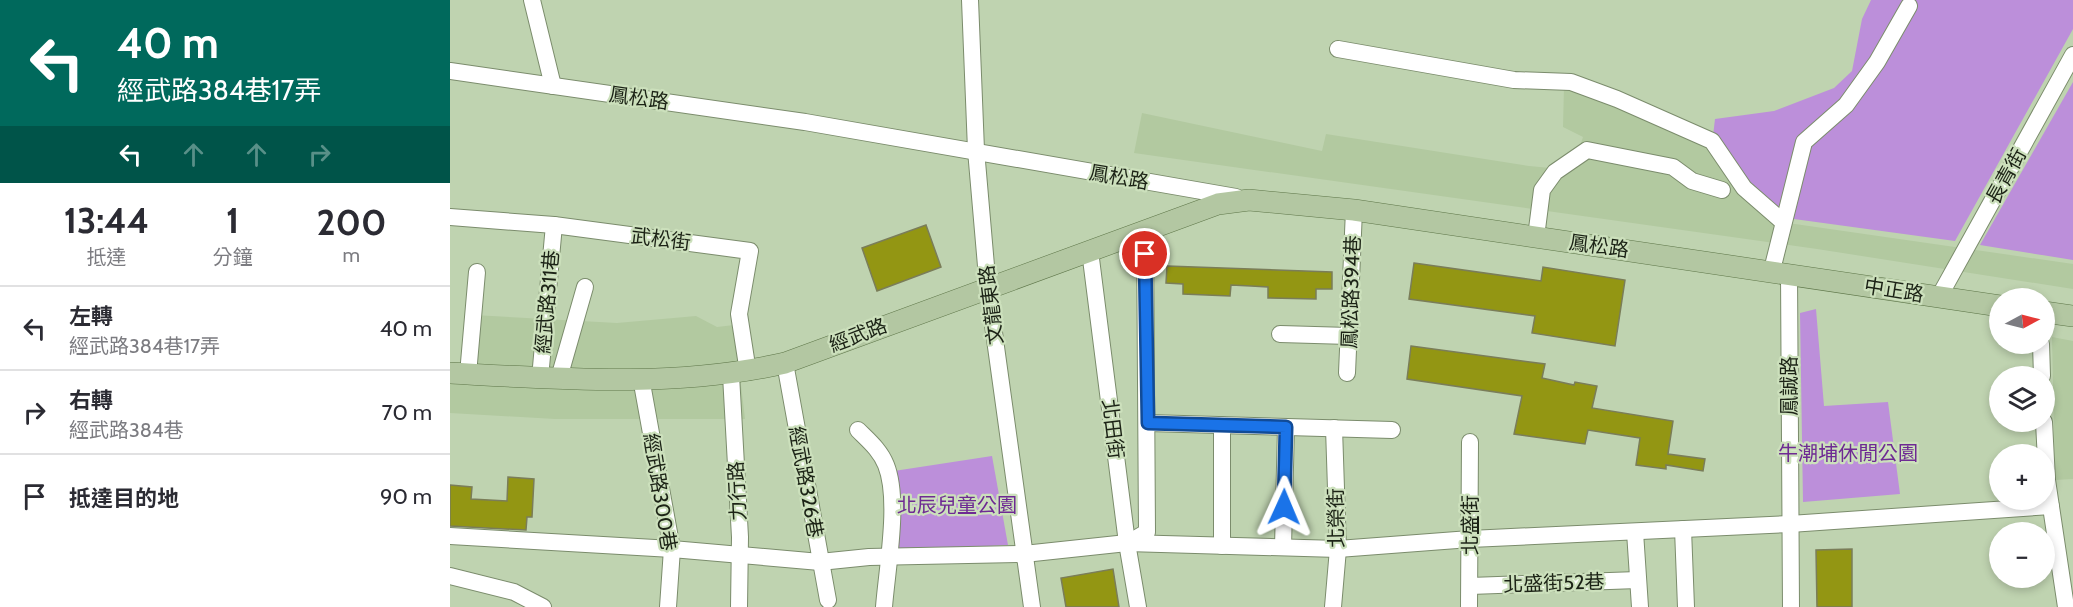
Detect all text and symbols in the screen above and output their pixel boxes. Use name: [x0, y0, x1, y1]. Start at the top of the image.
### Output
text: 40 m: [117, 17, 219, 69]
icon: left: [18, 24, 96, 102]
text: 經武路384巷17弄: [117, 74, 321, 107]
street label: 鳳松路: [608, 82, 670, 114]
icon: left: [114, 138, 147, 171]
icon: ahead: [177, 138, 210, 171]
icon: ahead: [240, 138, 273, 171]
icon: right: [303, 138, 336, 171]
street label: 長青街: [1981, 144, 2031, 208]
street label: 鳳松路: [1087, 160, 1151, 194]
text: 13:44: [64, 198, 149, 242]
text: 1: [226, 198, 239, 242]
text: 200: [316, 200, 386, 244]
street label: 武松街: [630, 223, 692, 255]
pin: [1119, 228, 1170, 279]
street label: 鳳松路: [1568, 230, 1630, 262]
street label: 鳳松路394巷: [1337, 235, 1365, 349]
icon: arrive: [1128, 237, 1161, 270]
text: m: [343, 243, 360, 267]
text: 抵達: [86, 245, 126, 269]
text: 分鐘: [213, 245, 253, 269]
street label: 經武路311巷: [531, 249, 563, 355]
street label: 文龍東路: [974, 264, 1008, 346]
street label: 中正路: [1862, 273, 1926, 307]
north arrow: [1989, 288, 2055, 354]
map controls: [1989, 288, 2055, 588]
text: 左轉: [69, 303, 113, 330]
icon: left: [18, 312, 51, 345]
street label: 經武路: [826, 313, 890, 357]
text: 40 m: [380, 315, 432, 342]
text: 經武路384巷17弄: [69, 334, 220, 358]
street label: 鳳誠路: [1777, 356, 1801, 416]
button: layers: [1989, 366, 2055, 432]
text: 右轉: [69, 387, 113, 414]
icon: right: [18, 396, 51, 429]
street label: 北田街: [1097, 398, 1129, 460]
text: 70 m: [382, 399, 432, 426]
text: 經武路384巷: [69, 418, 184, 442]
street label: 經武路326巷: [784, 424, 828, 540]
street label: 經武路300巷: [639, 431, 681, 553]
park label: 牛潮埔休閒公園: [1778, 441, 1918, 465]
button: +: [1989, 444, 2055, 510]
street label: 力行路: [723, 460, 751, 522]
position arrow: [1252, 475, 1316, 539]
icon: arrive: [18, 480, 51, 513]
text: 90 m: [380, 483, 432, 510]
text: 抵達目的地: [69, 485, 179, 512]
street label: 北榮街: [1323, 488, 1349, 548]
park label: 北辰兒童公園: [897, 493, 1017, 517]
street label: 北盛街: [1458, 495, 1482, 555]
button: −: [1989, 522, 2055, 588]
street label: 北盛街52巷: [1503, 569, 1605, 597]

